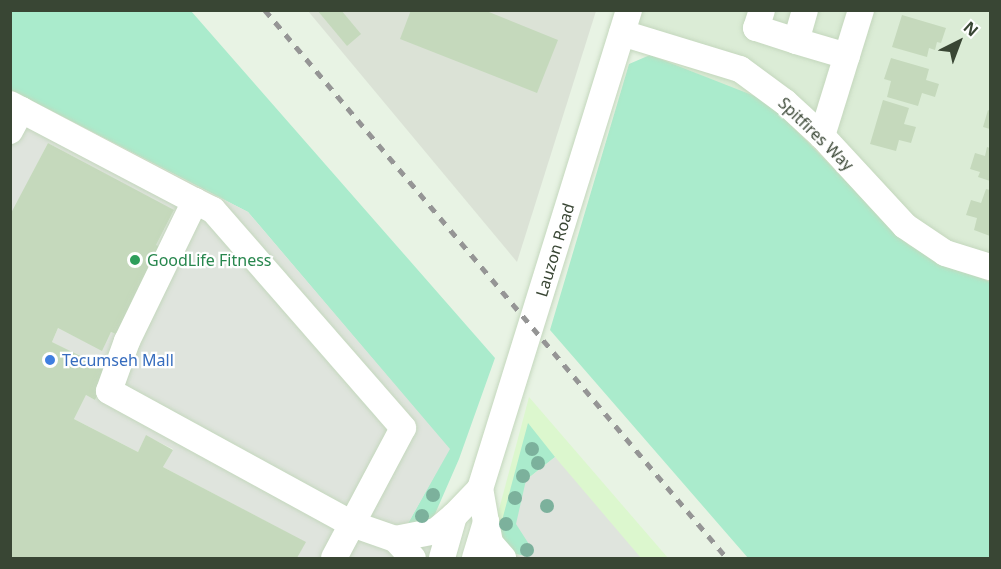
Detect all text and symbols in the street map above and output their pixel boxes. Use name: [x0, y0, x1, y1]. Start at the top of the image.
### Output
north arrow: [929, 12, 989, 72]
text: N: [959, 16, 983, 41]
street label: Spitfires Way: [774, 93, 858, 175]
street label: Lauzon Road: [532, 201, 578, 299]
place label: GoodLife Fitness: [147, 250, 271, 270]
marker: GoodLife Fitness: [128, 253, 142, 267]
place label: Tecumseh Mall: [62, 350, 174, 370]
marker: Tecumseh Mall: [43, 353, 57, 367]

